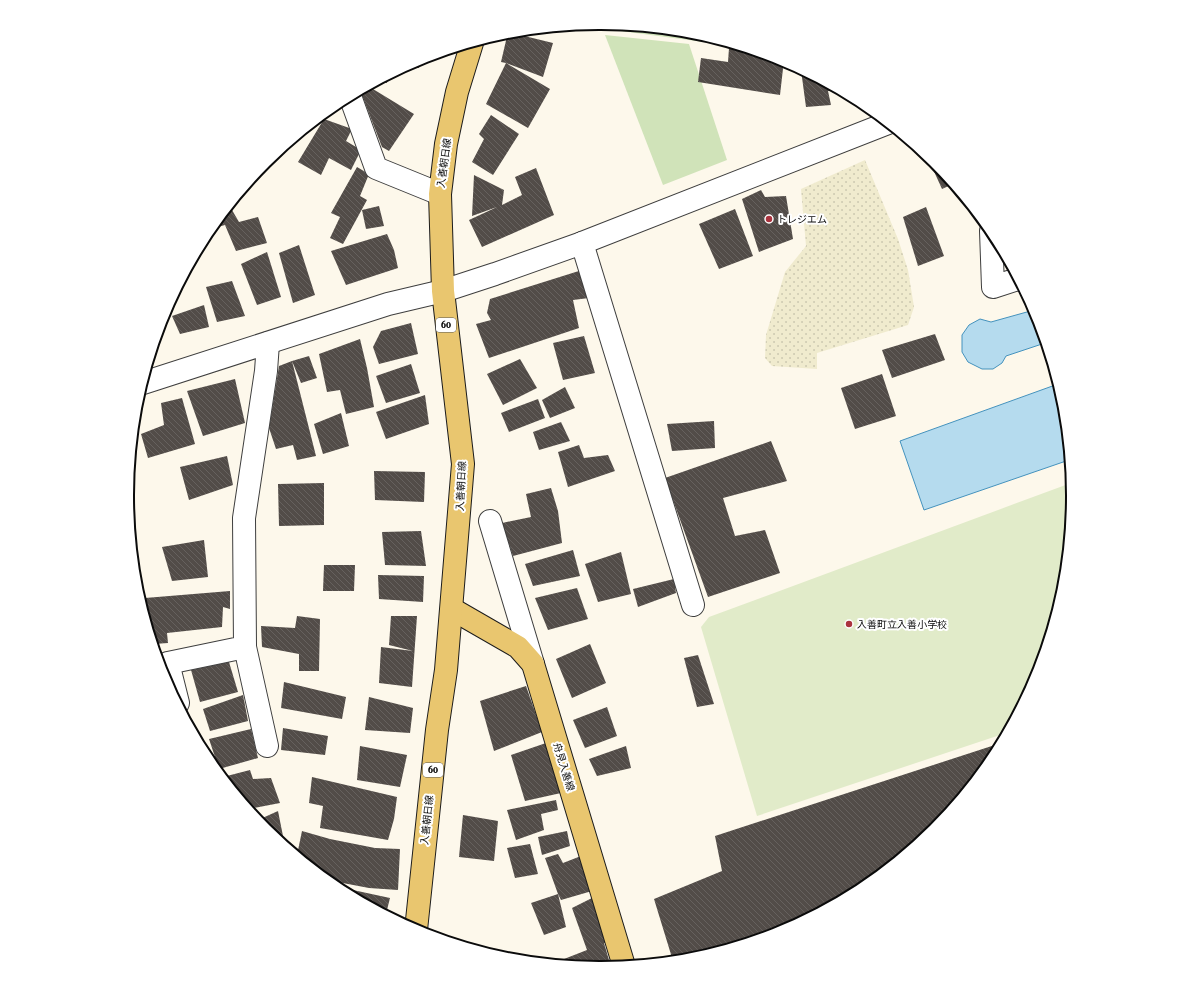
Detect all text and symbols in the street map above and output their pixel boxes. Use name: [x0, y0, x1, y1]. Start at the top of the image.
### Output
street label: 入善朝日線: [435, 137, 453, 189]
marker: トレジエム: [764, 214, 774, 224]
place label: トレジエム: [777, 214, 827, 225]
road number: 60: [436, 318, 456, 332]
street label: 入善朝日線: [454, 461, 468, 511]
marker: 入善町立入善小学校: [844, 619, 854, 629]
place label: 入善町立入善小学校: [857, 619, 947, 630]
street label: 舟見入善線: [551, 741, 577, 793]
road number: 60: [423, 763, 443, 777]
street label: 入善朝日線: [419, 795, 435, 845]

